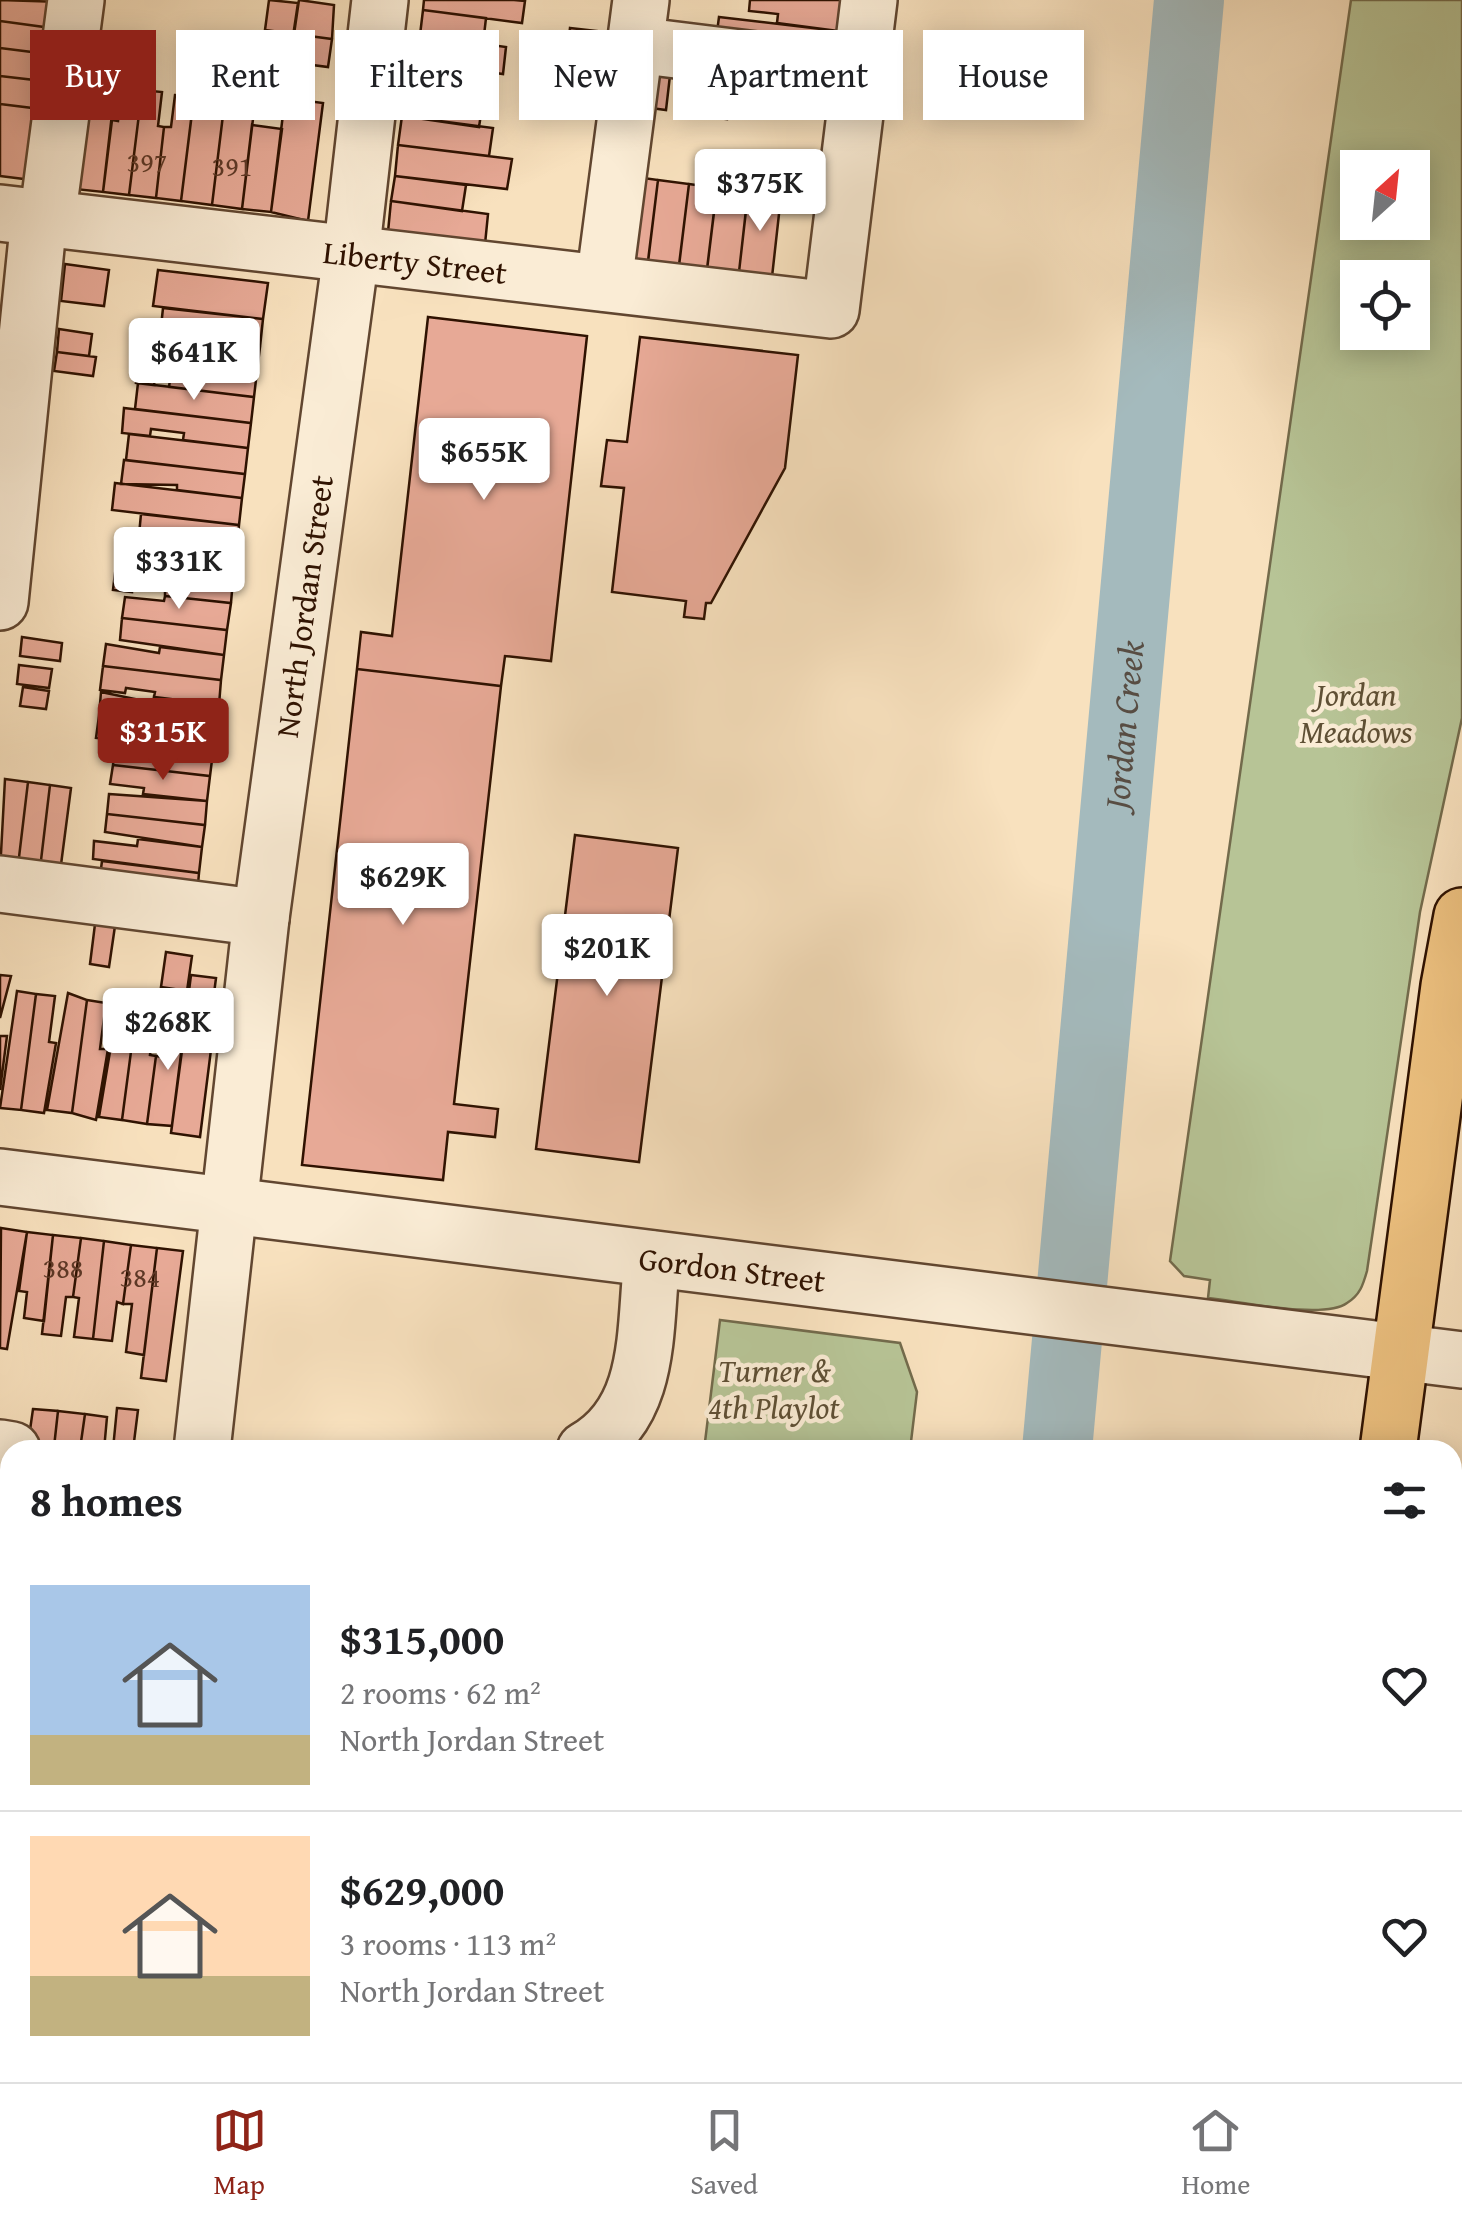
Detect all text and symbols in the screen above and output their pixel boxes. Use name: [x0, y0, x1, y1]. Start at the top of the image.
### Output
chip: Buy: [30, 30, 156, 120]
chip: Rent: [176, 30, 315, 120]
chip: Filters: [335, 30, 499, 120]
chip: New: [519, 30, 653, 120]
chip: Apartment: [673, 30, 903, 120]
chip: House: [923, 30, 1084, 120]
house number: 397: [127, 141, 167, 182]
house number: 391: [212, 145, 252, 186]
pin: $375K: [690, 149, 830, 234]
north arrow: [1340, 150, 1430, 240]
map controls: [1340, 150, 1430, 350]
text: $375K: [717, 158, 803, 205]
street label: Liberty Street: [321, 227, 510, 296]
button: locate: [1340, 260, 1430, 350]
pin: $641K: [124, 318, 264, 403]
text: $641K: [151, 327, 237, 374]
pin: $655K: [414, 418, 554, 503]
text: $655K: [441, 427, 527, 474]
street label: North Jordan Street: [262, 472, 344, 740]
pin: $331K: [109, 527, 249, 612]
text: $331K: [136, 536, 222, 583]
water label: Jordan Creek: [1089, 637, 1156, 817]
park label: Jordan Meadows: [1300, 671, 1413, 755]
pin: $315K: [93, 698, 233, 783]
text: $315K: [120, 707, 206, 754]
pin: $629K: [333, 843, 473, 928]
text: $629K: [360, 852, 446, 899]
pin: $201K: [537, 914, 677, 999]
text: $201K: [564, 923, 650, 970]
pin: $268K: [98, 988, 238, 1073]
text: $268K: [125, 997, 211, 1044]
street label: Gordon Street: [636, 1234, 828, 1304]
house number: 388: [43, 1247, 83, 1288]
house number: 384: [120, 1256, 160, 1297]
park label: Turner & 4th Playlot: [709, 1347, 840, 1431]
text: 8 homes: [30, 1470, 183, 1531]
icon: filters: [1377, 1473, 1432, 1528]
text: $315,000: [340, 1608, 504, 1669]
icon: home: [110, 1625, 230, 1745]
icon: heart: [1377, 1658, 1432, 1713]
text: 2 rooms · 62 m²: [340, 1669, 541, 1716]
text: North Jordan Street: [340, 1716, 604, 1763]
text: $629,000: [340, 1859, 504, 1920]
icon: home: [110, 1876, 230, 1996]
icon: heart: [1377, 1909, 1432, 1964]
text: 3 rooms · 113 m²: [340, 1920, 556, 1967]
text: North Jordan Street: [340, 1967, 604, 2014]
tab: Map: [212, 2103, 267, 2204]
tab: Saved: [690, 2103, 758, 2204]
tab: Home: [1181, 2103, 1250, 2204]

